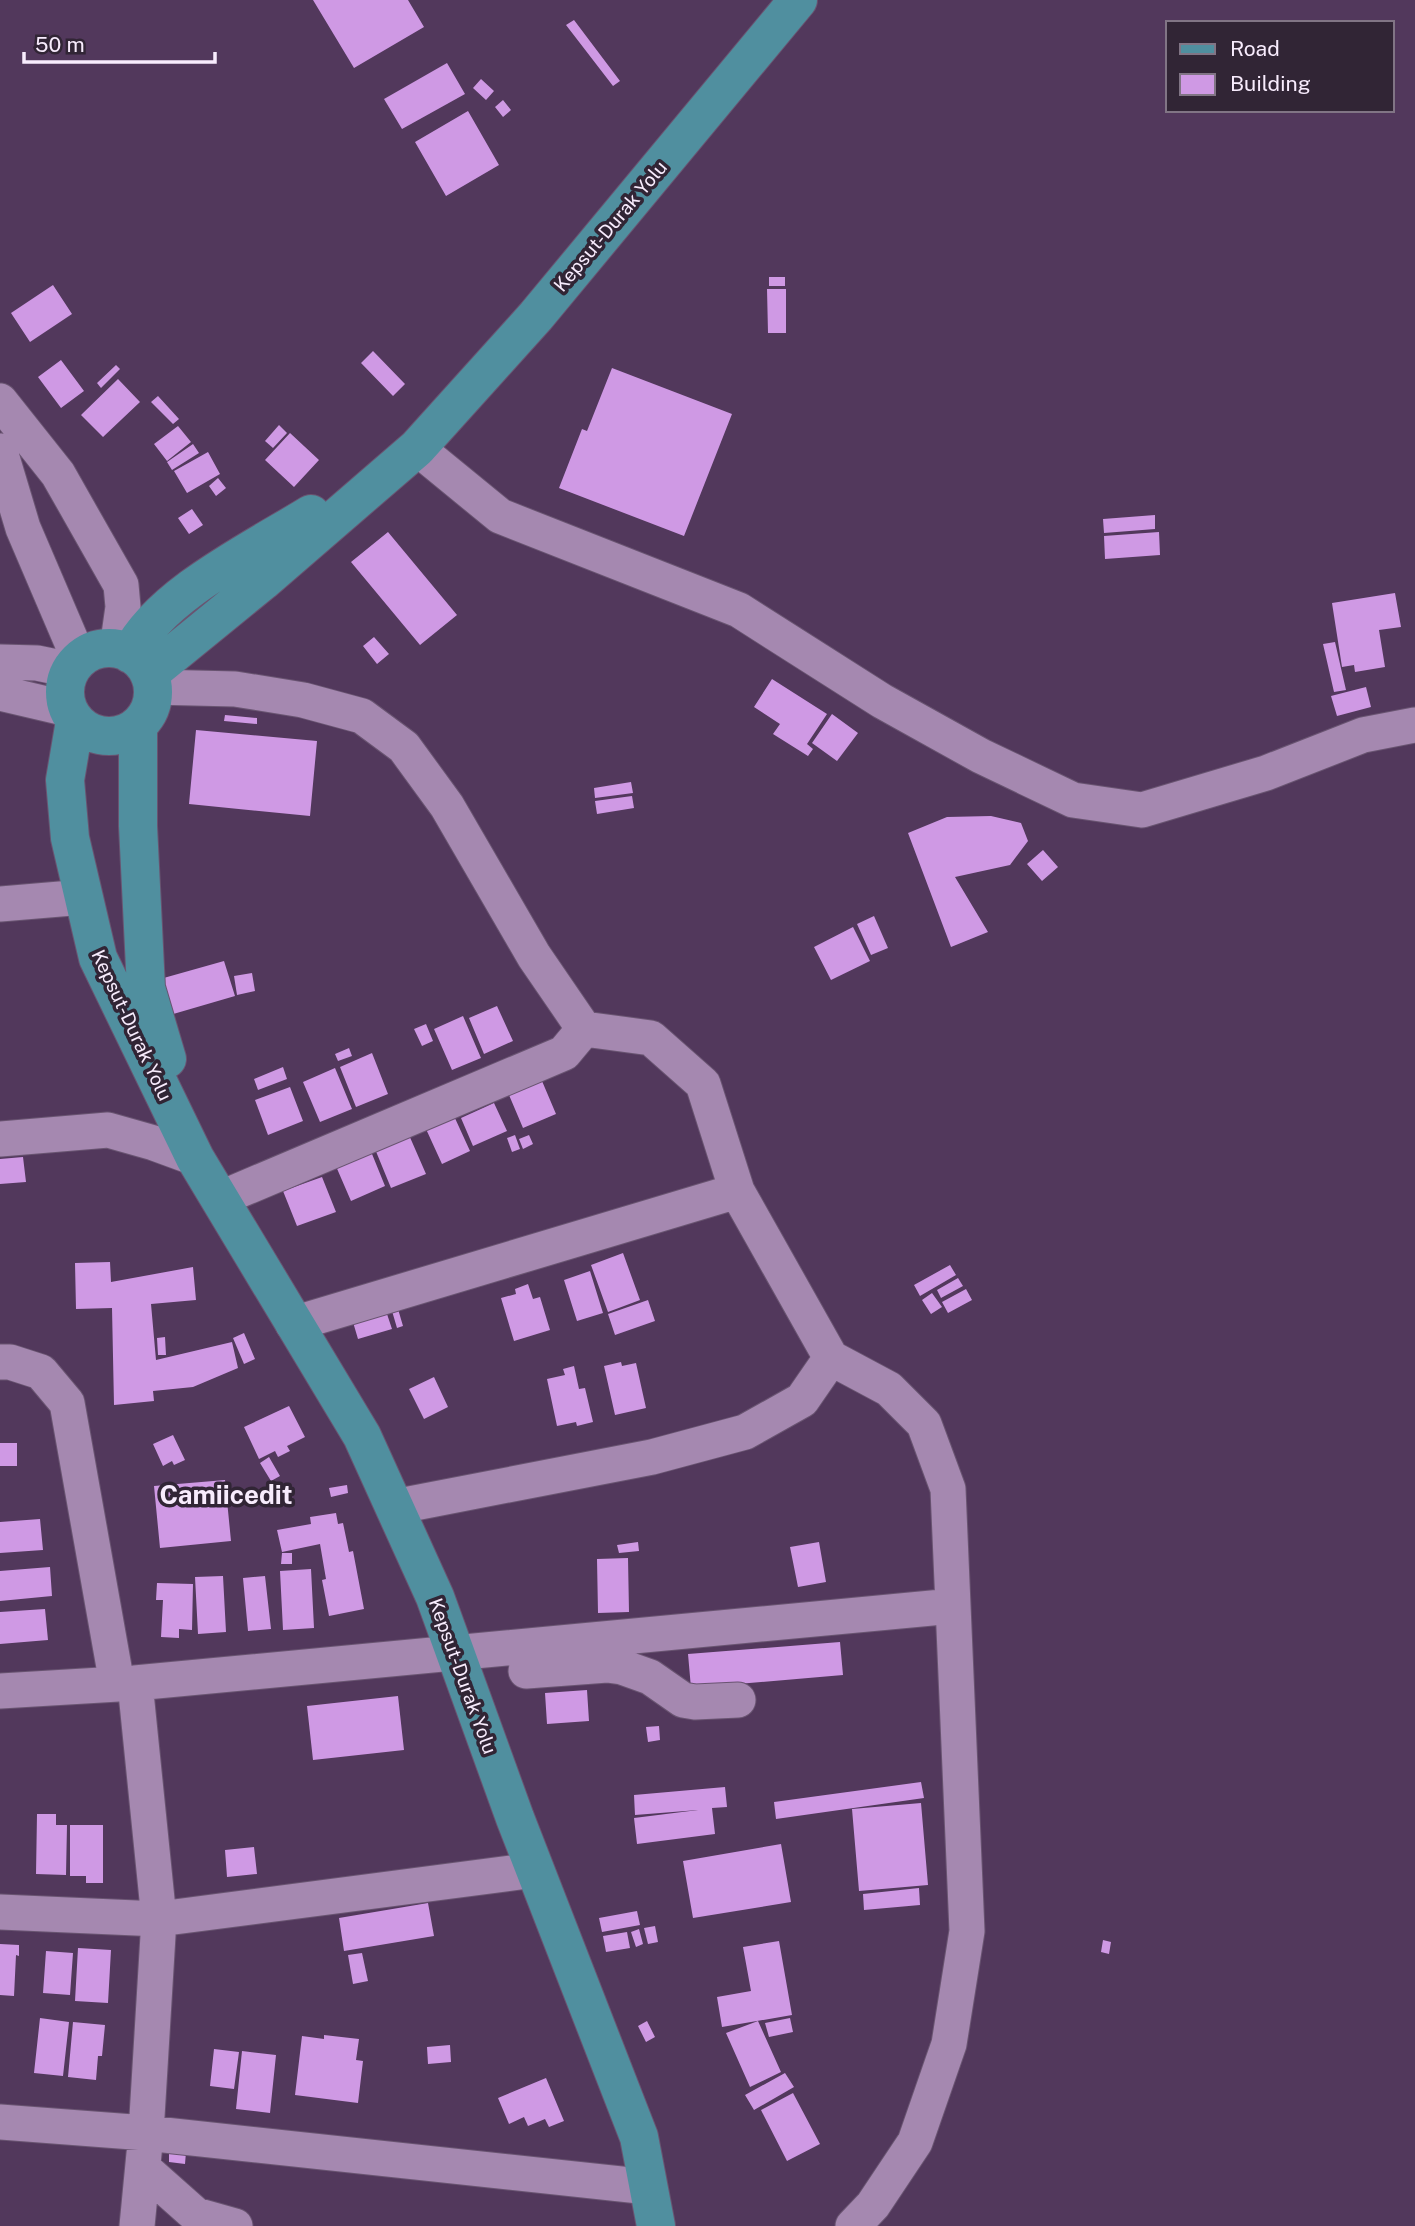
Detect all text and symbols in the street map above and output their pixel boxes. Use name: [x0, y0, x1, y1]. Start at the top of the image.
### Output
scale bar: [24, 21, 215, 65]
legend: [1166, 21, 1394, 112]
text: 50 m: [35, 32, 85, 57]
text: Road: [1230, 36, 1280, 61]
text: Building: [1230, 71, 1311, 96]
street label: Kepsut-Durak Yolu: [549, 156, 671, 296]
street label: Kepsut-Durak Yolu: [87, 946, 177, 1104]
district label: Camiicedit: [159, 1479, 293, 1510]
street label: Kepsut-Durak Yolu: [425, 1595, 501, 1757]

